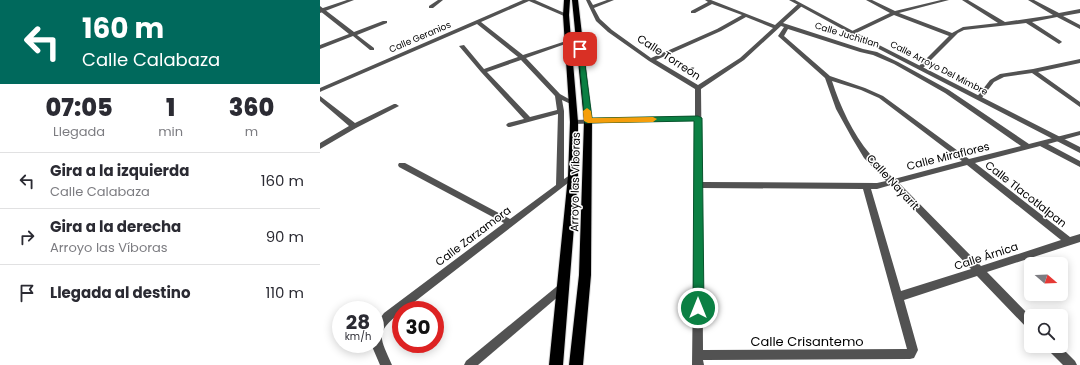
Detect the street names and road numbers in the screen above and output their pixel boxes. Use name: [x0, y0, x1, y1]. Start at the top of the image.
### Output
street label: Calle Geranios: [387, 18, 453, 55]
street label: Calle Juchitlan: [813, 20, 881, 51]
street label: Calle Torreón: [634, 30, 704, 84]
street label: Calle Arroyo Del Mimbre: [888, 38, 990, 98]
street label: Arroyo las Víboras: [566, 132, 584, 232]
street label: Calle Miraflores: [905, 138, 991, 174]
street label: Calle Nayarit: [863, 151, 923, 213]
street label: Calle Tlacotlalpan: [982, 157, 1070, 231]
street label: Calle Zarzamora: [432, 202, 514, 270]
street label: Calle Árnica: [952, 238, 1020, 274]
street label: Calle Crisantemo: [750, 332, 864, 351]

